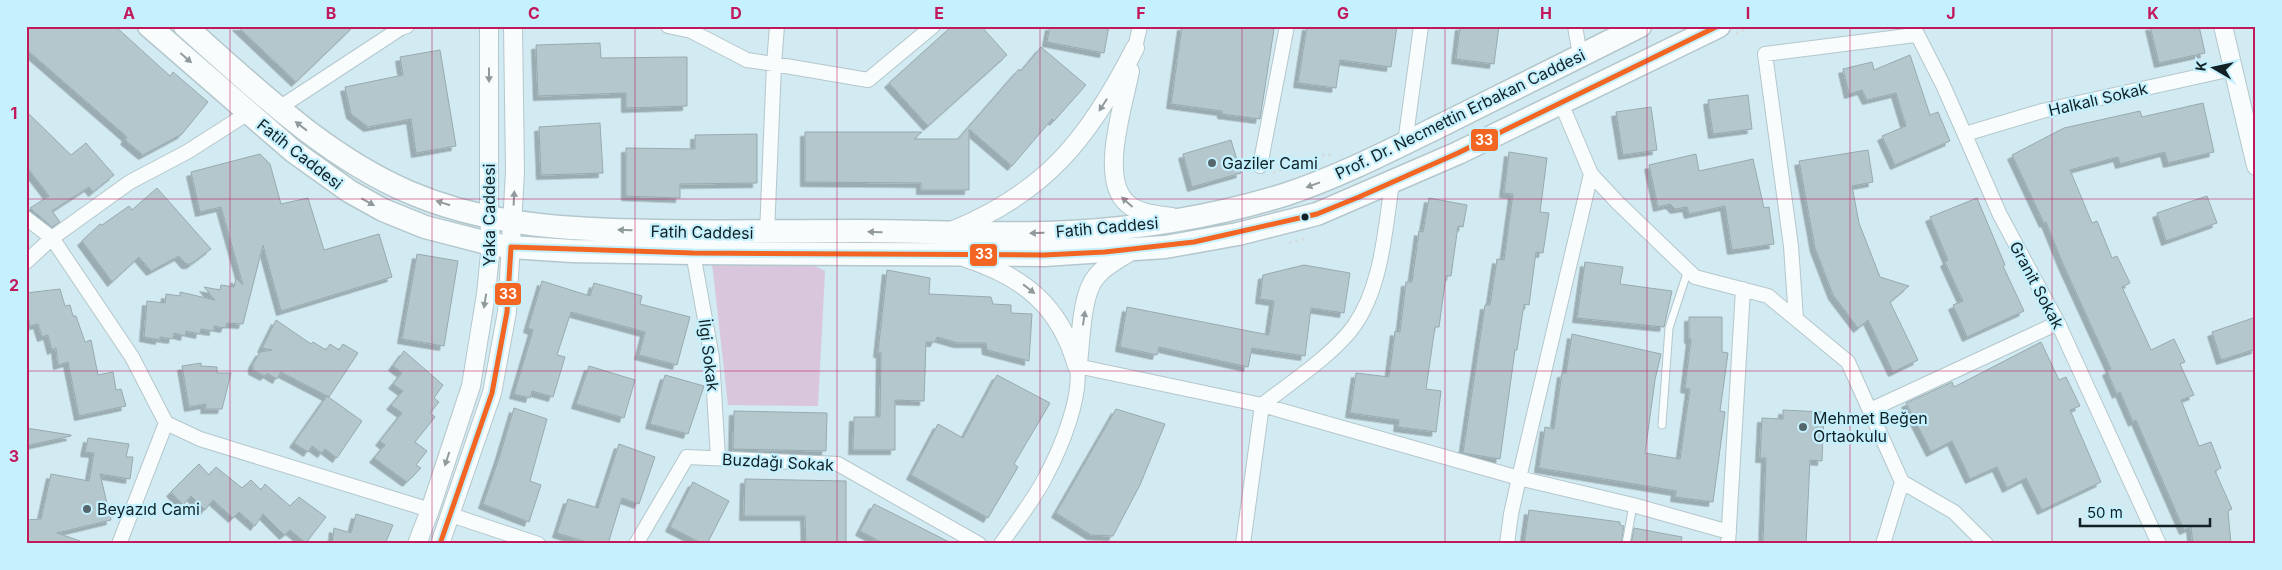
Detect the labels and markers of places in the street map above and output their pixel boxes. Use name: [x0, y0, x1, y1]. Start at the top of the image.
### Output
place label: Gaziler Cami: [1222, 153, 1318, 173]
marker: Gaziler Cami: [1206, 157, 1218, 169]
unlabelled marker: [1300, 212, 1310, 222]
place label: Mehmet Beğen Ortaokulu: [1813, 408, 1928, 446]
marker: Mehmet Beğen Ortaokulu: [1797, 421, 1809, 433]
place label: Beyazıd Cami: [97, 499, 200, 519]
marker: Beyazıd Cami: [81, 503, 93, 515]

